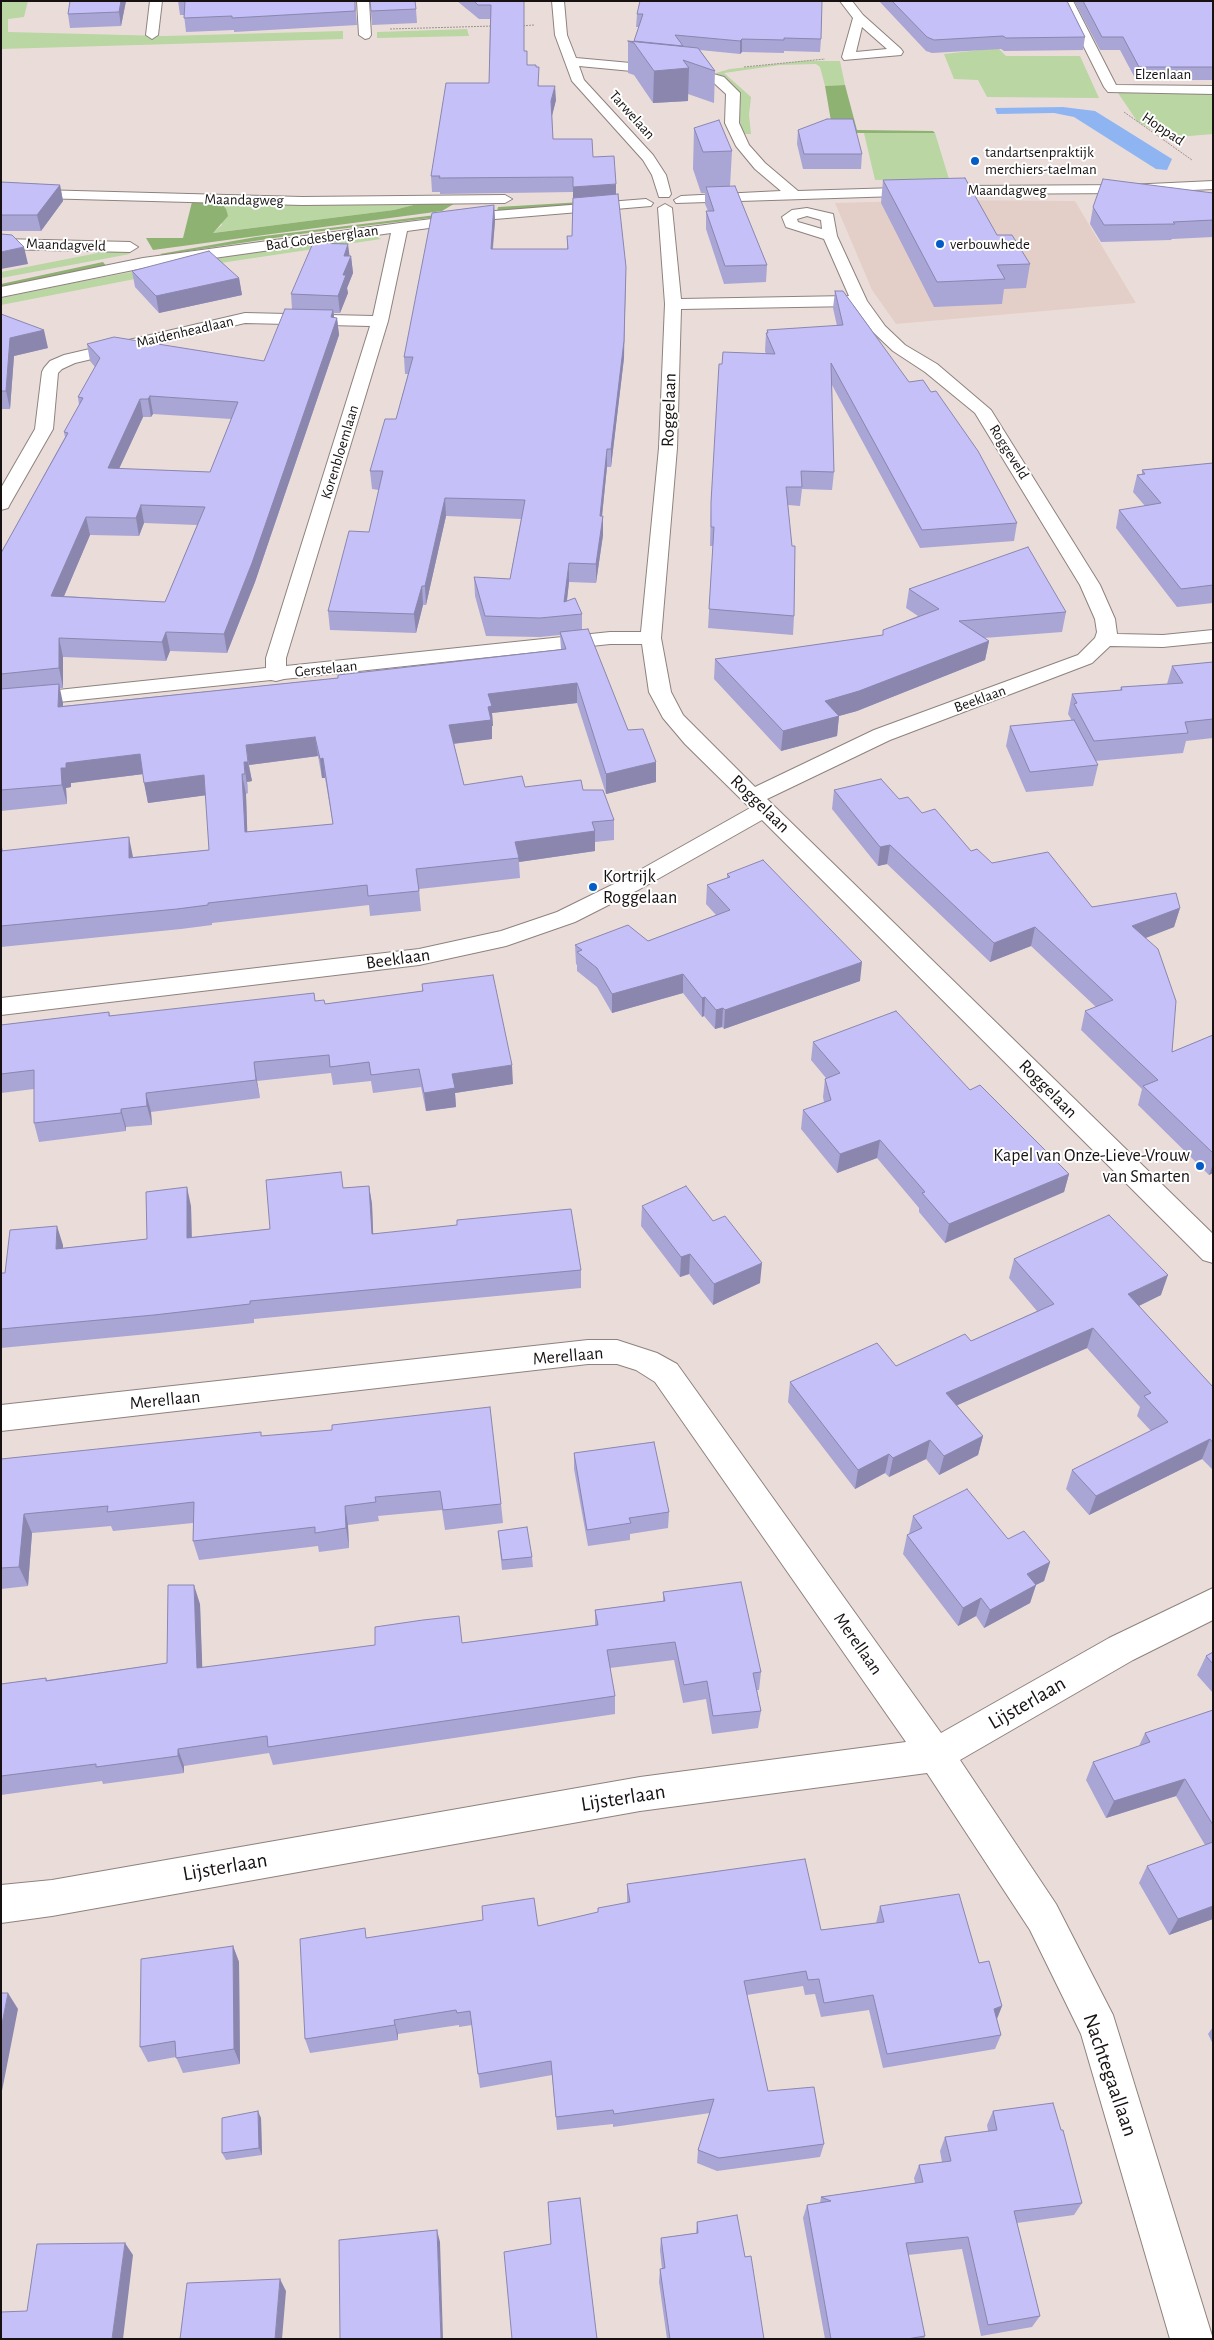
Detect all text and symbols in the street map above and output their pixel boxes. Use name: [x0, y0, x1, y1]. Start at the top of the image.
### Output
street label: Elzenlaan: [1135, 65, 1191, 83]
street label: Tarwelaan: [605, 87, 659, 143]
street label: Hoppad: [1138, 108, 1188, 150]
place label: tandartsenpraktijk merchiers-taelman: [985, 143, 1097, 178]
marker: tandartsenpraktijk merchiers-taelman: [969, 155, 981, 167]
street label: Maandagweg: [967, 181, 1047, 199]
street label: Maandagweg: [204, 190, 284, 210]
street label: Bad Godesberglaan: [265, 221, 379, 255]
street label: Maandagveld: [26, 235, 106, 255]
place label: verbouwhede: [950, 235, 1030, 253]
marker: verbouwhede: [934, 238, 946, 250]
street label: Maidenheadlaan: [135, 312, 235, 352]
street label: Roggelaan: [657, 373, 681, 447]
street label: Korenbloemlaan: [317, 403, 363, 501]
street label: Roggeveld: [985, 421, 1033, 483]
street label: Gerstelaan: [294, 657, 358, 681]
street label: Beeklaan: [952, 681, 1008, 717]
street label: Roggelaan: [726, 770, 794, 838]
place label: Kortrijk Roggelaan: [603, 866, 677, 909]
marker: Kortrijk Roggelaan: [587, 881, 599, 893]
street label: Beeklaan: [365, 944, 431, 974]
street label: Roggelaan: [1014, 1055, 1082, 1123]
place label: Kapel van Onze-Lieve-Vrouw van Smarten: [993, 1145, 1190, 1188]
marker: Kapel van Onze-Lieve-Vrouw van Smarten: [1194, 1160, 1206, 1172]
street label: Merellaan: [532, 1342, 604, 1370]
street label: Merellaan: [129, 1386, 201, 1414]
street label: Merellaan: [829, 1609, 887, 1679]
street label: Lijsterlaan: [984, 1671, 1070, 1735]
street label: Lijsterlaan: [579, 1779, 667, 1817]
street label: Lijsterlaan: [181, 1847, 269, 1887]
street label: Nachtegaallaan: [1077, 2010, 1143, 2140]

